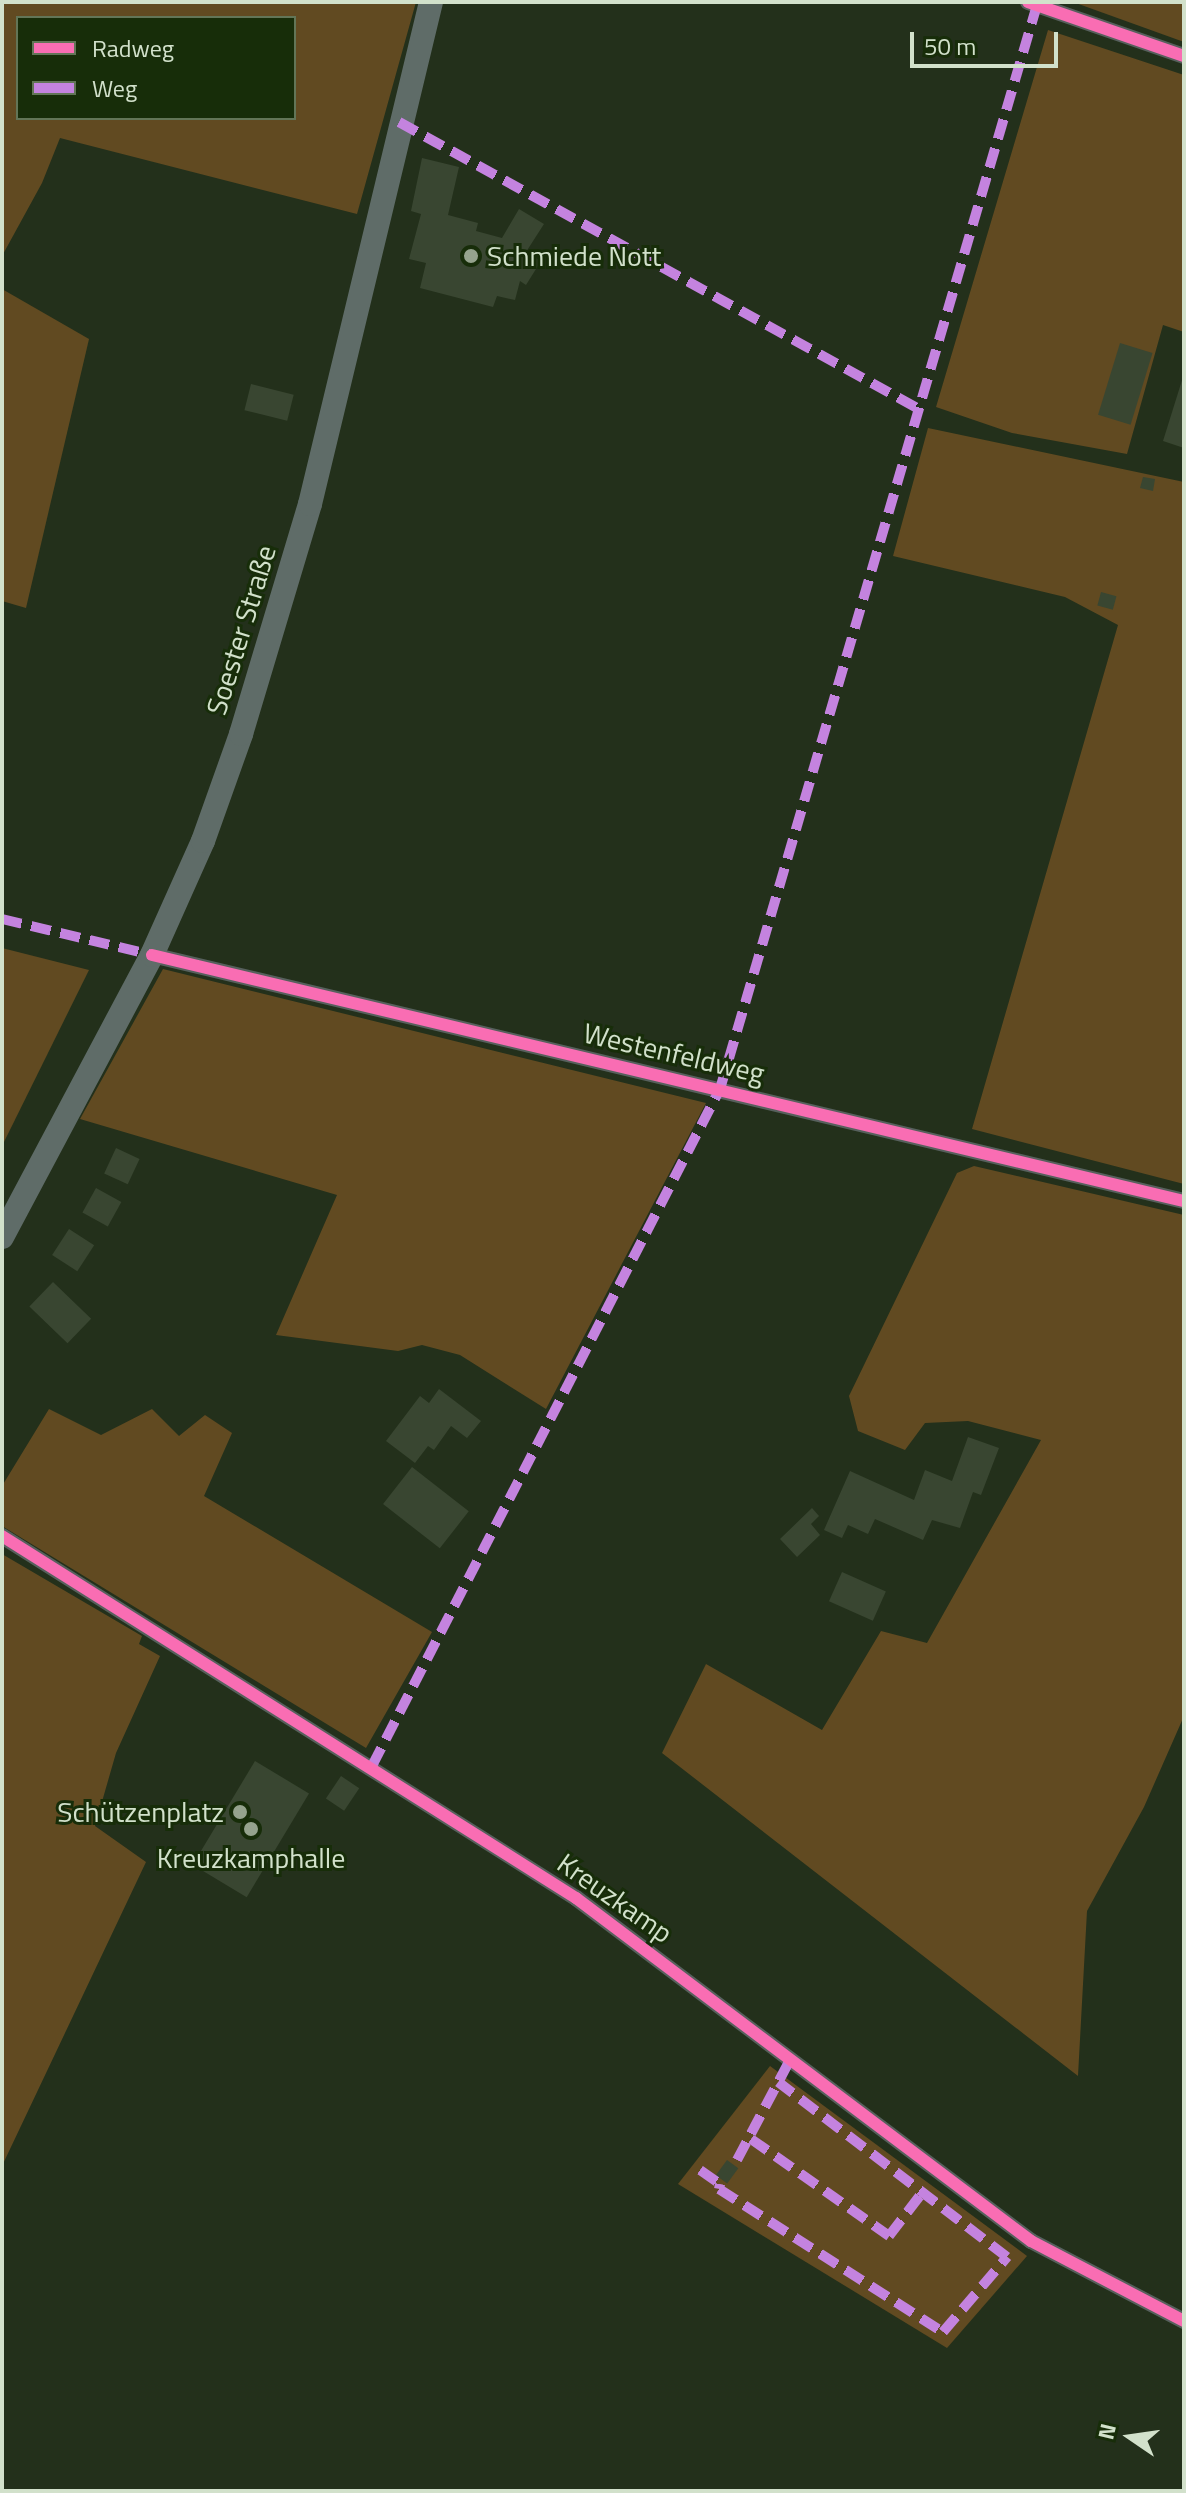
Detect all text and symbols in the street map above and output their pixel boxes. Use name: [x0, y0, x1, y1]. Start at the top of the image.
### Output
legend: [16, 16, 296, 120]
scale bar: [914, 16, 1062, 66]
text: 50 m: [924, 28, 976, 64]
text: Radweg: [92, 30, 174, 66]
text: Weg: [92, 70, 137, 106]
place label: Schmiede Nott: [487, 239, 661, 273]
marker: Schmiede Nott: [462, 247, 480, 265]
street label: Soester Straße: [199, 541, 283, 719]
street label: Westenfeldweg: [580, 1016, 768, 1090]
place label: Schützenplatz: [57, 1795, 224, 1829]
marker: Schützenplatz: [231, 1803, 249, 1821]
marker: Kreuzkamphalle: [242, 1820, 260, 1838]
place label: Kreuzkamphalle: [157, 1841, 345, 1875]
street label: Kreuzkamp: [551, 1846, 679, 1950]
north arrow: [1090, 2397, 1170, 2477]
text: N: [1088, 2420, 1125, 2443]

